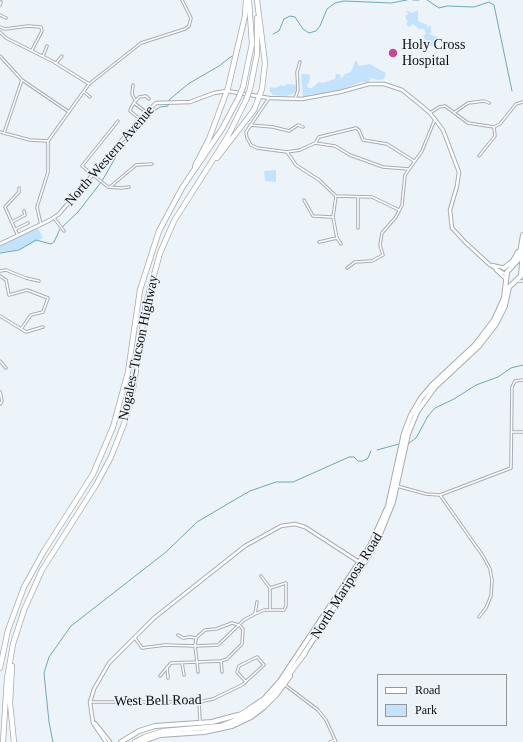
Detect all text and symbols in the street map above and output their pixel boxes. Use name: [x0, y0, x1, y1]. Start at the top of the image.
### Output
place label: Holy Cross Hospital: [402, 37, 465, 70]
marker: Holy Cross Hospital: [387, 47, 399, 59]
street label: North Western Avenue: [62, 102, 158, 210]
street label: Nogales–Tucson Highway: [115, 274, 163, 422]
street label: North Mariposa Road: [308, 530, 386, 642]
legend: [377, 674, 507, 726]
text: Road: [415, 683, 440, 697]
street label: West Bell Road: [114, 692, 202, 710]
text: Park: [415, 703, 437, 717]

